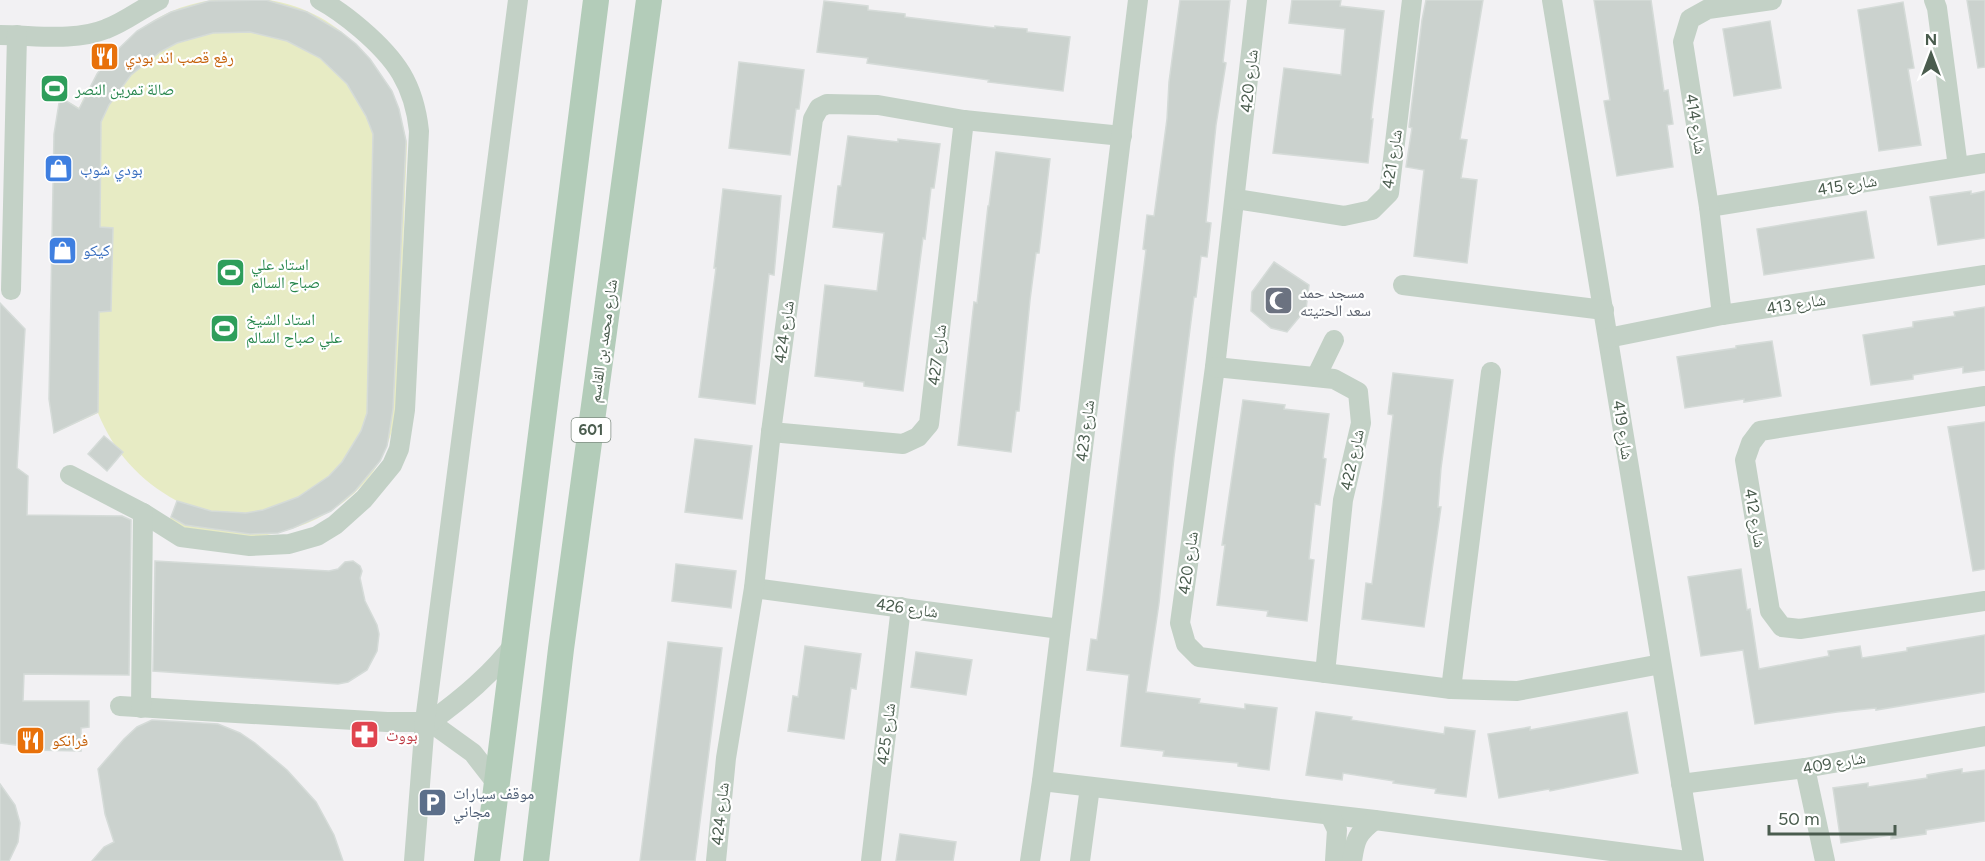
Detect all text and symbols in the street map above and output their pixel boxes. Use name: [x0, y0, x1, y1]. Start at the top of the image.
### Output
north arrow: [1901, 24, 1961, 84]
text: N: [1925, 30, 1937, 49]
restaurant icon: رفع قصب اند بودي: [88, 41, 120, 73]
place label: رفع قصب اند بودي: [125, 48, 234, 70]
street label: شارع 420: [1236, 48, 1263, 114]
sports icon: صالة تمرين النصر: [38, 73, 70, 105]
place label: صالة تمرين النصر: [74, 80, 174, 100]
street label: شارع 414: [1681, 92, 1710, 156]
street label: شارع 421: [1378, 128, 1407, 190]
shop icon: بودي شوب: [43, 153, 75, 185]
place label: بودي شوب: [80, 160, 143, 182]
street label: شارع 415: [1816, 171, 1878, 200]
shop icon: كيكو: [46, 234, 78, 266]
place label: كيكو: [83, 241, 111, 260]
place label: استاد علي صباح السالم: [251, 255, 320, 293]
sports icon: استاد علي صباح السالم: [214, 257, 246, 289]
street label: شارع محمد بن القاسم: [585, 278, 622, 404]
place label: مسجد حمد سعد الحتيته: [1300, 283, 1371, 320]
mosque icon: مسجد حمد سعد الحتيته: [1263, 285, 1295, 317]
street label: شارع 413: [1765, 290, 1827, 319]
street label: شارع 424: [770, 299, 799, 365]
place label: استاد الشيخ علي صباح السالم: [246, 310, 342, 350]
sports icon: استاد الشيخ علي صباح السالم: [209, 312, 241, 344]
street label: شارع 427: [924, 323, 951, 387]
street label: شارع 423: [1072, 399, 1099, 463]
street label: شارع 419: [1608, 399, 1637, 461]
road number: 601: [572, 418, 610, 442]
street label: شارع 422: [1336, 428, 1369, 493]
street label: شارع 412: [1739, 487, 1770, 549]
street label: شارع 420: [1174, 530, 1203, 596]
street label: شارع 426: [875, 594, 939, 623]
street label: شارع 425: [873, 702, 900, 766]
pharmacy icon: بووت: [349, 719, 381, 751]
restaurant icon: فرانكو: [15, 724, 47, 756]
place label: بووت: [386, 726, 418, 745]
place label: فرانكو: [52, 731, 88, 750]
street label: شارع 409: [1801, 748, 1867, 779]
street label: شارع 424: [707, 782, 734, 847]
place label: موقف سيارات مجاني: [453, 784, 534, 824]
parking icon: موقف سيارات مجاني: [416, 786, 448, 818]
scale bar: [1769, 798, 1895, 836]
text: 50 m: [1778, 808, 1820, 830]

